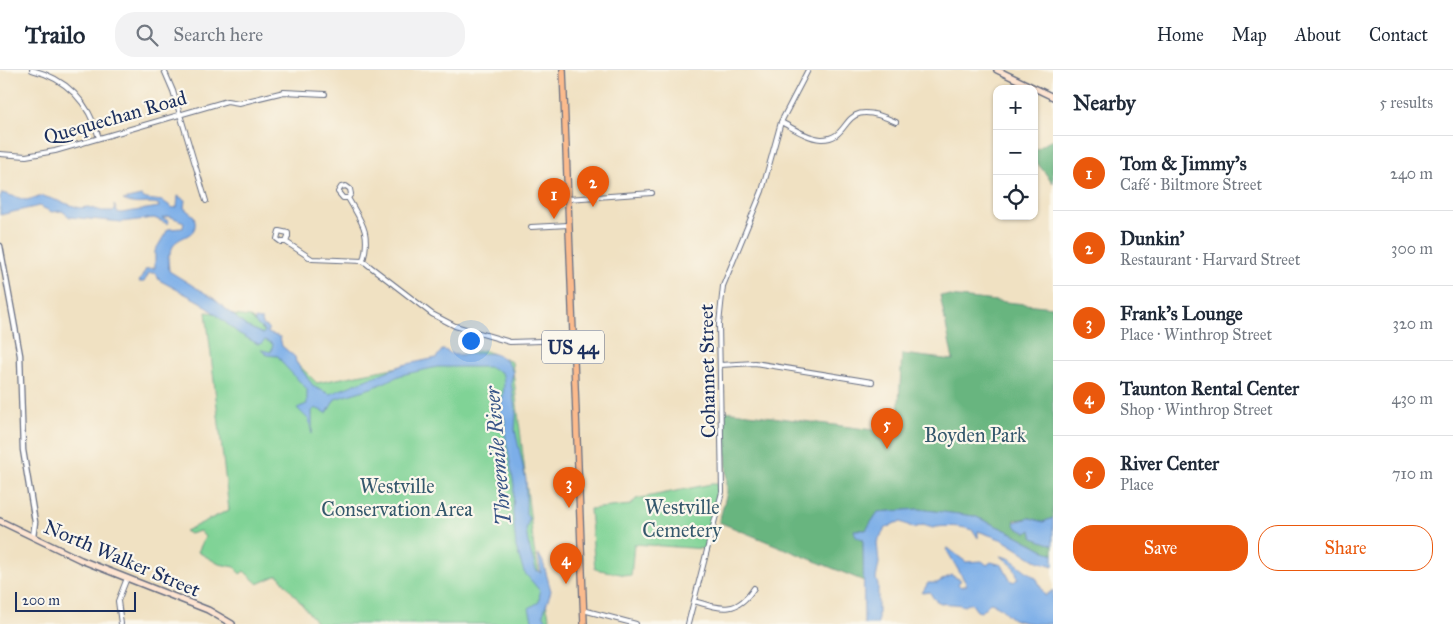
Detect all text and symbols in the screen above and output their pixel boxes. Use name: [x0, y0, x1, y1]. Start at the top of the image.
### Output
search box: [115, 12, 465, 57]
text: Trailo: [25, 20, 85, 50]
icon: search: [133, 21, 161, 49]
text: Search here: [173, 23, 263, 46]
text: Home: [1157, 24, 1204, 46]
text: Map: [1232, 24, 1267, 46]
text: About: [1295, 24, 1341, 46]
text: Contact: [1369, 24, 1428, 46]
street label: Quequechan Road: [41, 85, 189, 150]
map controls: [993, 85, 1038, 220]
button: +: [993, 85, 1038, 130]
text: Nearby: [1073, 90, 1136, 116]
text: 5 results: [1379, 93, 1433, 112]
button: −: [993, 130, 1038, 175]
text: Tom & Jimmy's: [1120, 152, 1247, 175]
text: 1: [1086, 164, 1092, 183]
text: 240 m: [1390, 164, 1433, 183]
pin: 2: [577, 166, 609, 207]
button: locate: [993, 175, 1038, 220]
text: Café · Biltmore Street: [1120, 175, 1262, 194]
pin: 1: [538, 178, 570, 219]
text: Dunkin': [1120, 227, 1184, 250]
text: 2: [1085, 239, 1093, 258]
text: 300 m: [1391, 239, 1433, 258]
text: Restaurant · Harvard Street: [1120, 250, 1300, 269]
text: Frank's Lounge: [1120, 302, 1243, 325]
street label: Cohannet Street: [694, 304, 720, 438]
text: 3: [1086, 314, 1092, 333]
text: 320 m: [1393, 314, 1433, 333]
text: Place · Winthrop Street: [1120, 325, 1272, 344]
your location: [458, 328, 484, 354]
road number: US 44: [542, 330, 604, 364]
text: Taunton Rental Center: [1120, 377, 1299, 400]
water label: Threemile River: [479, 384, 517, 527]
text: 4: [1085, 389, 1093, 408]
text: 430 m: [1391, 389, 1433, 408]
text: Shop · Winthrop Street: [1120, 400, 1273, 419]
pin: 5: [871, 408, 903, 449]
park label: Boyden Park: [924, 423, 1027, 447]
text: River Center: [1120, 452, 1219, 475]
text: 5: [1085, 464, 1093, 483]
text: 710 m: [1392, 464, 1433, 483]
pin: 3: [553, 467, 585, 508]
park label: Westville Conservation Area: [321, 474, 473, 521]
text: Place: [1120, 475, 1154, 494]
park label: Westville Cemetery: [642, 495, 722, 542]
street label: North Walker Street: [40, 514, 204, 602]
button: Save: [1073, 525, 1248, 571]
button: Share: [1258, 525, 1433, 571]
pin: 4: [550, 543, 582, 584]
scale bar: [15, 589, 136, 612]
text: 200 m: [22, 592, 60, 609]

